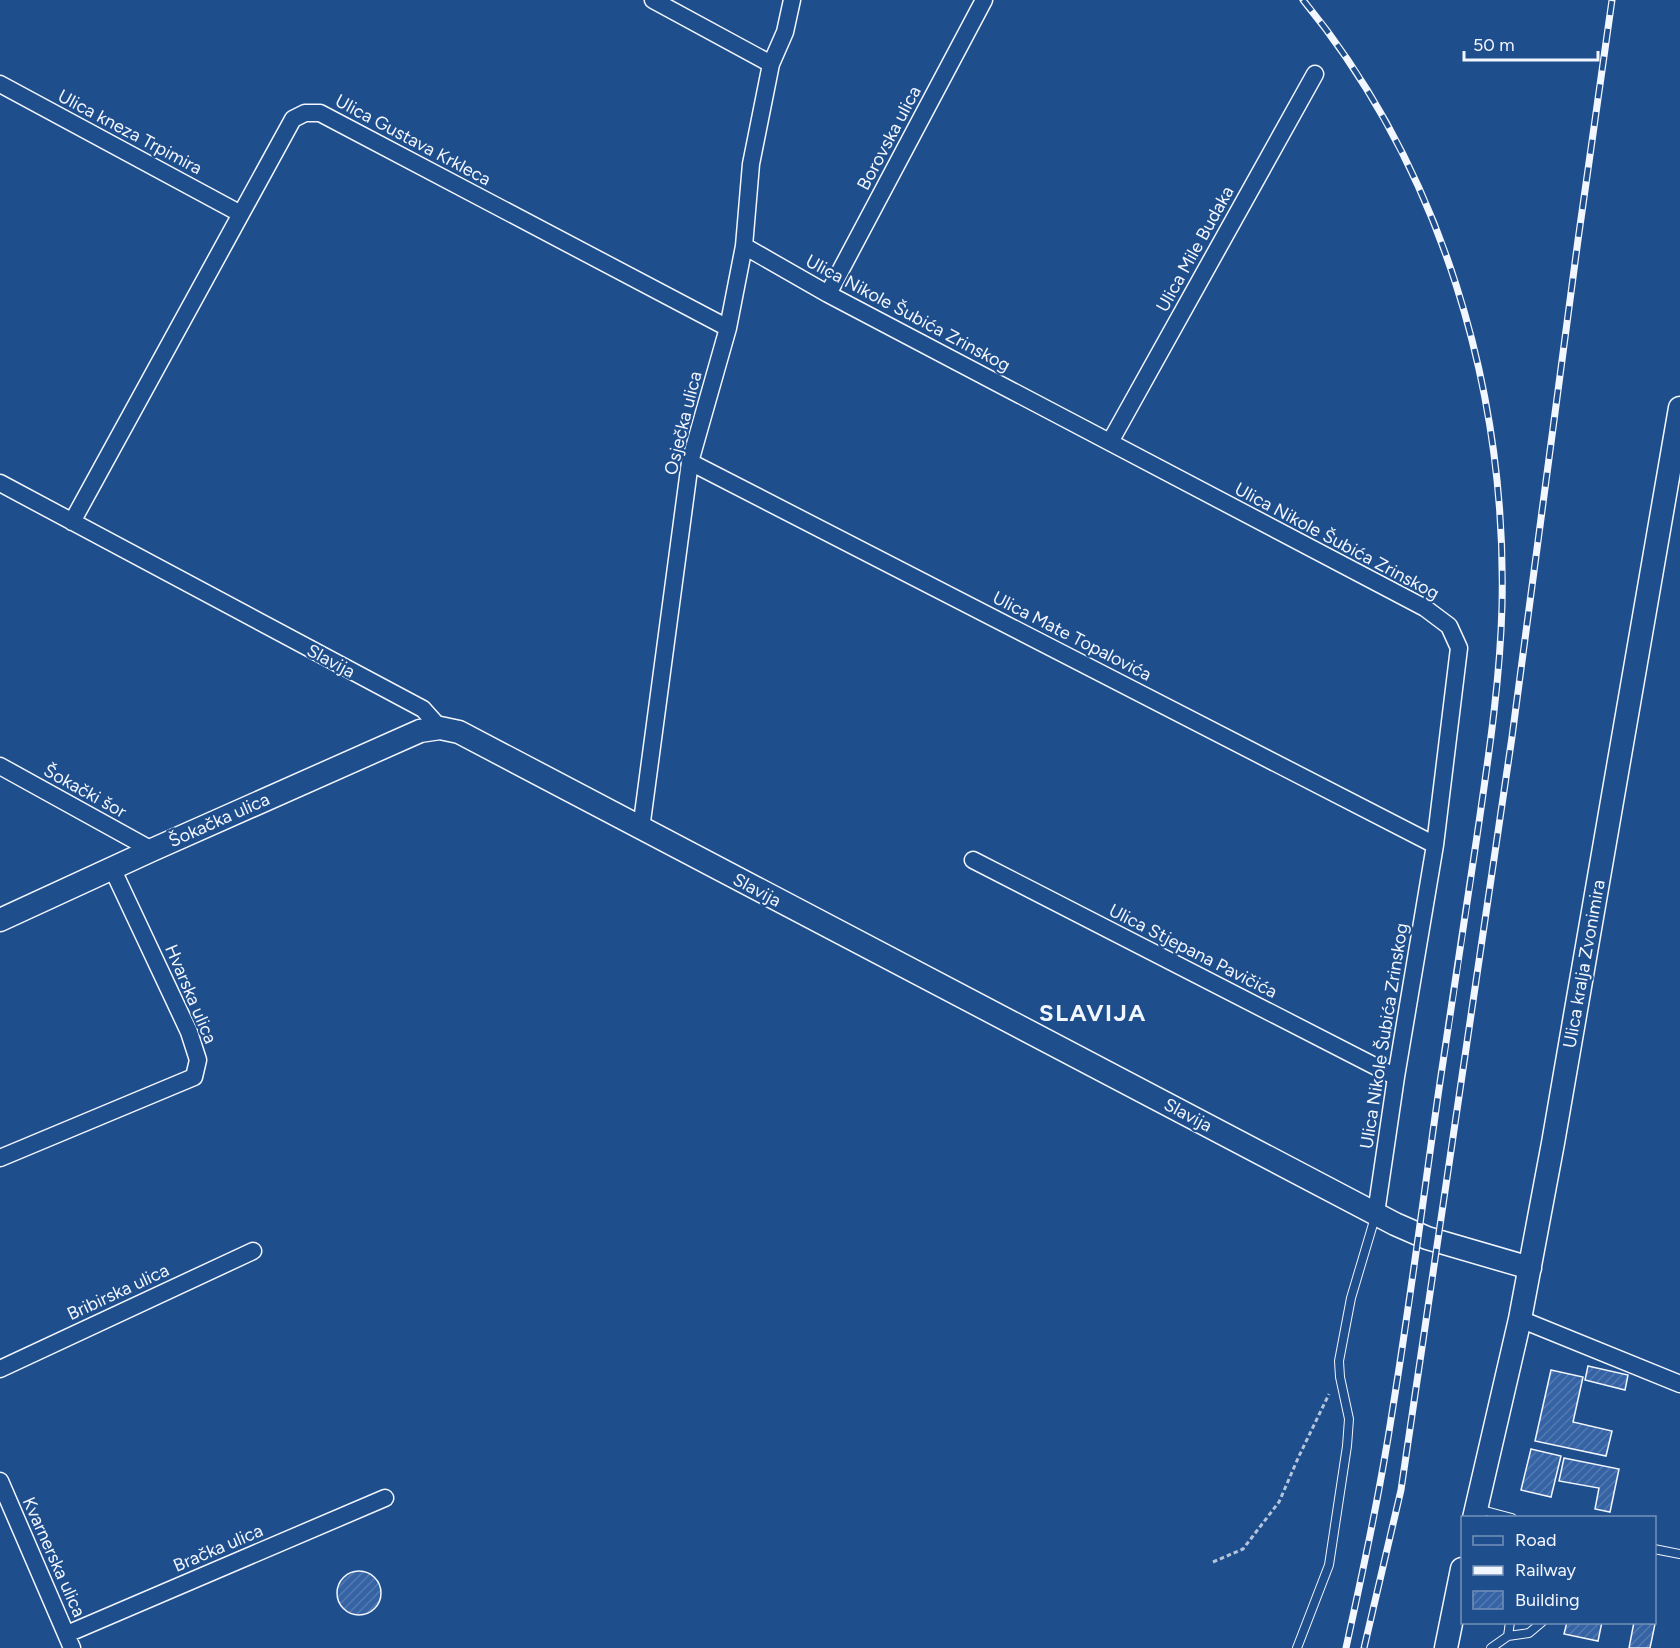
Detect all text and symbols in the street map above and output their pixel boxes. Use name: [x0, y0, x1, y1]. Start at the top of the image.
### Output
scale bar: [1464, 24, 1598, 62]
text: 50 m: [1473, 34, 1515, 56]
street label: Borovska ulica: [852, 82, 926, 194]
street label: Ulica kneza Trpimira: [54, 85, 206, 179]
street label: Ulica Gustava Krkleca: [331, 90, 495, 190]
street label: Ulica Mile Budaka: [1151, 182, 1239, 316]
street label: Ulica Nikole Šubića Zrinskog: [802, 250, 1014, 376]
street label: Osječka ulica: [660, 369, 706, 477]
street label: Ulica Nikole Šubića Zrinskog: [1231, 478, 1443, 604]
street label: Ulica Mate Topalovića: [989, 586, 1155, 686]
street label: Slavija: [303, 639, 359, 683]
street label: Šokački šor: [40, 759, 130, 823]
street label: Šokačka ulica: [165, 788, 273, 852]
street label: Slavija: [729, 868, 785, 912]
street label: Ulica kralja Zvonimira: [1558, 878, 1610, 1050]
street label: Ulica Stjepana Pavičića: [1105, 899, 1281, 1003]
street label: Ulica Nikole Šubića Zrinskog: [1355, 921, 1413, 1151]
street label: Hvarska ulica: [160, 941, 222, 1047]
district label: SLAVIJA: [1039, 998, 1147, 1027]
street label: Slavija: [1160, 1093, 1216, 1137]
street label: Bribirska ulica: [64, 1259, 172, 1325]
street label: Kvarnerska ulica: [18, 1494, 90, 1620]
legend: [1461, 1516, 1656, 1624]
street label: Bračka ulica: [170, 1519, 266, 1577]
text: Road: [1515, 1529, 1556, 1551]
text: Railway: [1515, 1559, 1577, 1581]
text: Building: [1515, 1589, 1580, 1611]

